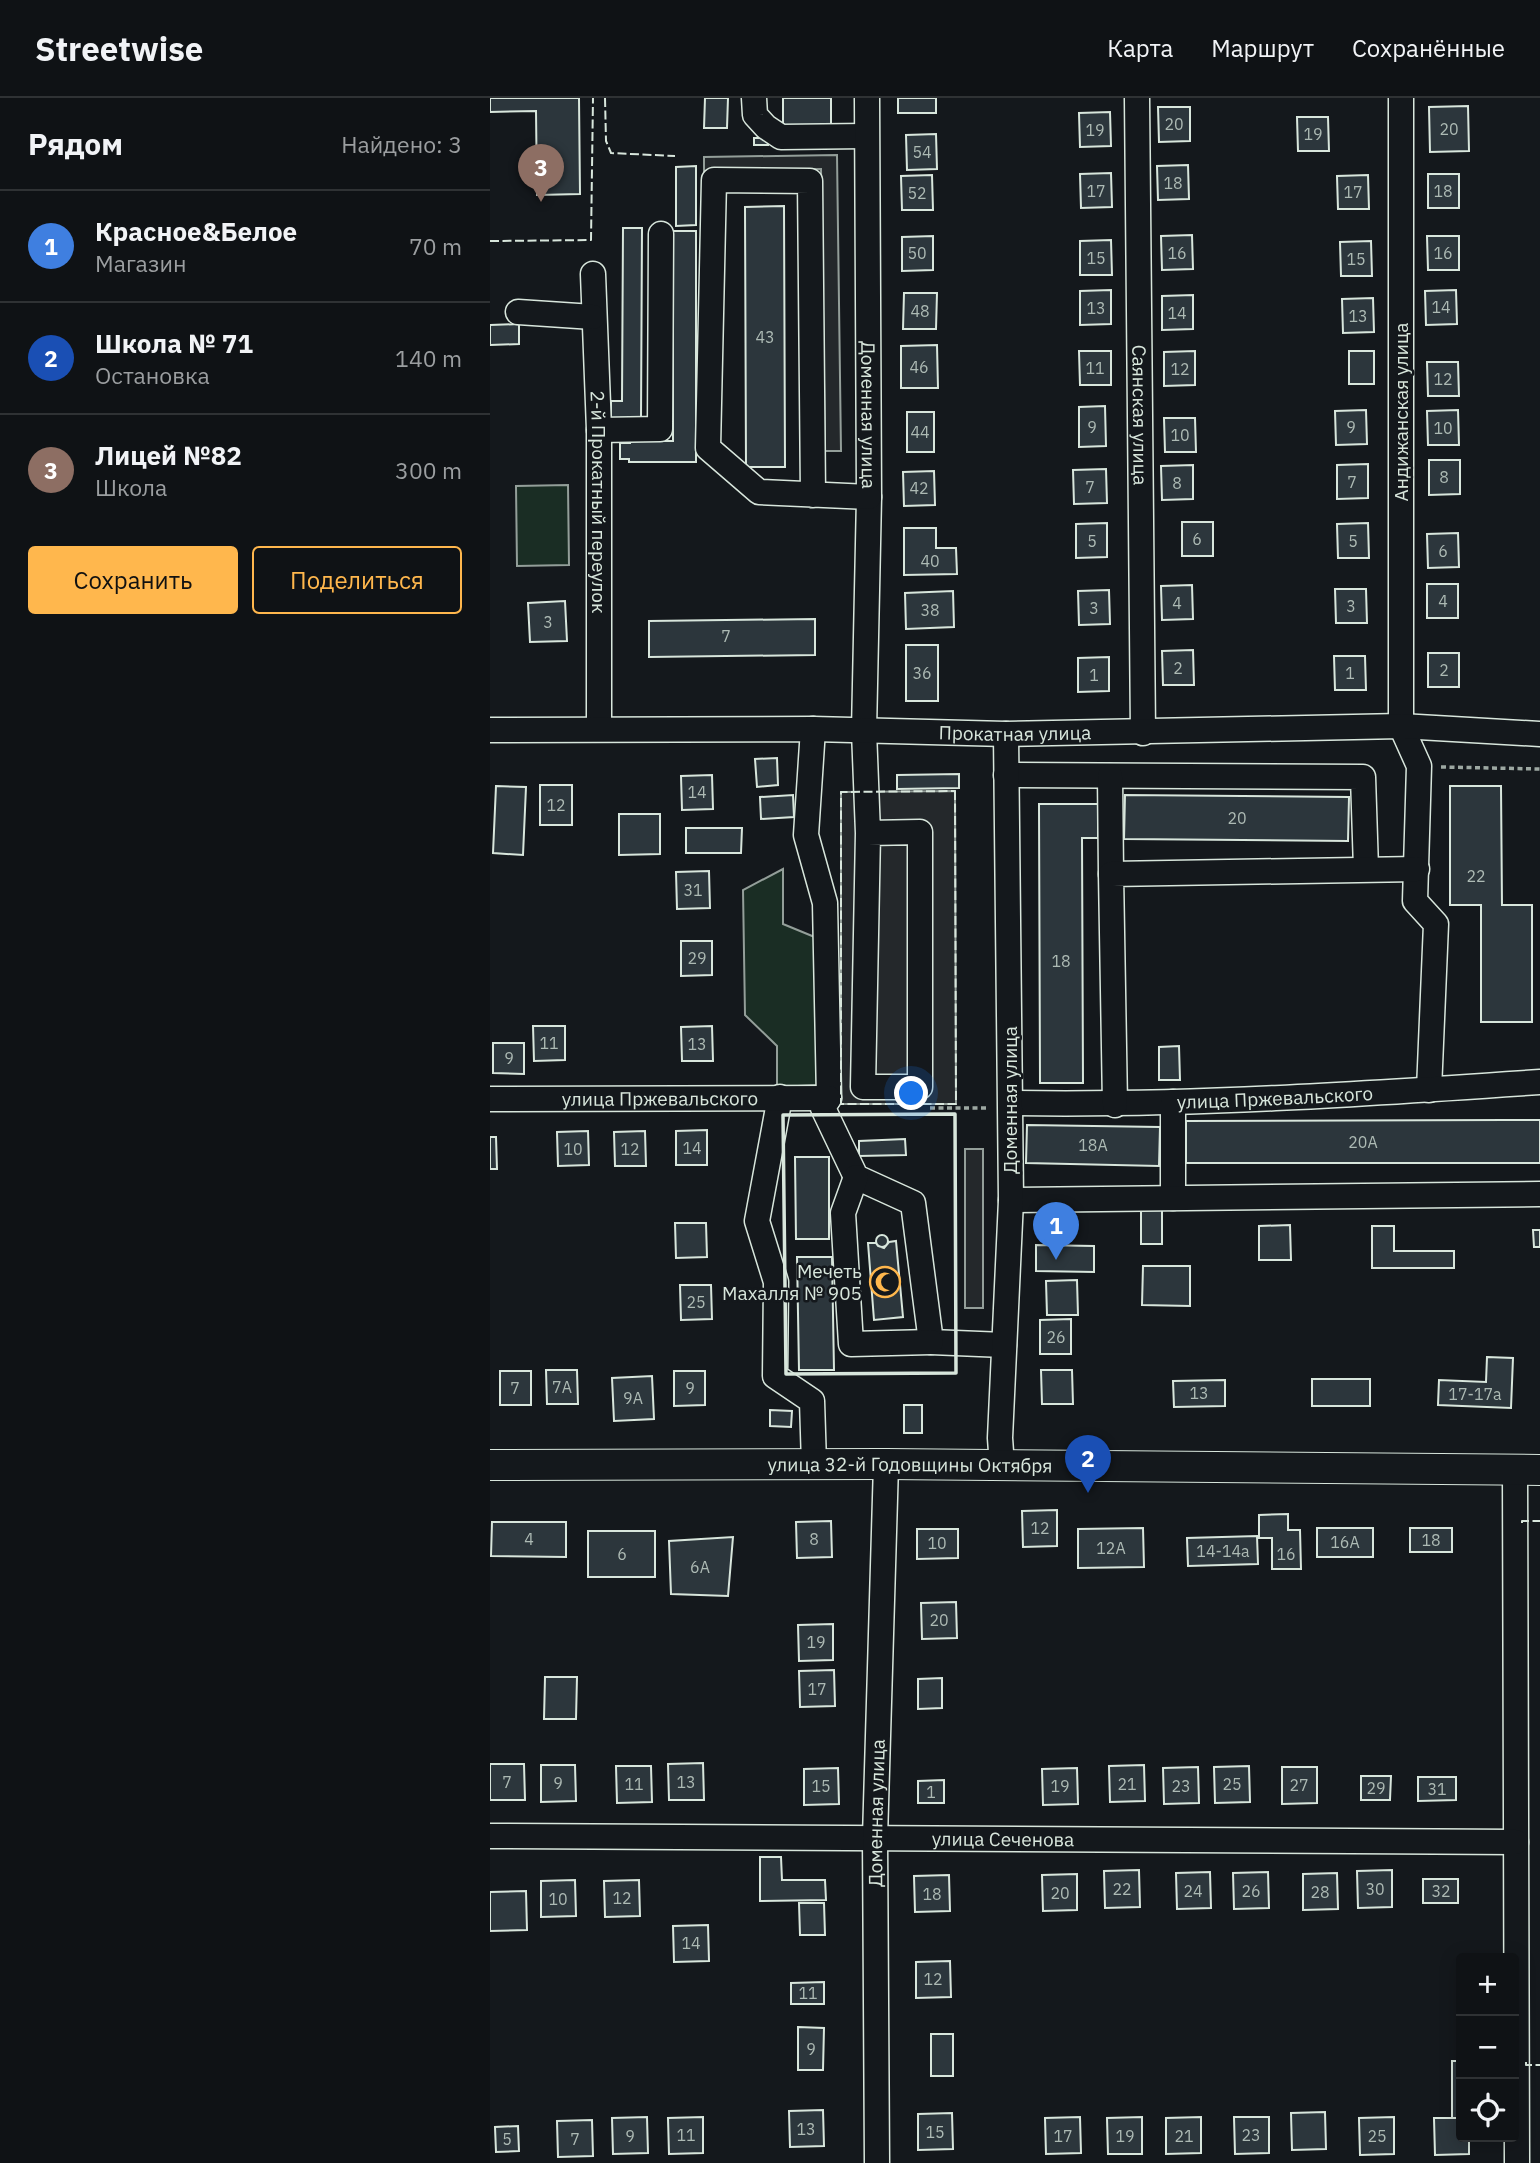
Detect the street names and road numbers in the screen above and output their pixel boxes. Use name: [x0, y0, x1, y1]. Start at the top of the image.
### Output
street label: Андижанская улица: [1389, 323, 1413, 501]
street label: Доменная улица: [856, 341, 881, 489]
street label: Саянская улица: [1127, 345, 1153, 485]
street label: 2-й Прокатный переулок: [585, 390, 611, 613]
street label: Прокатная улица: [938, 720, 1091, 746]
street label: Доменная улица: [998, 1026, 1022, 1174]
street label: улица Пржевальского: [1176, 1081, 1374, 1114]
street label: улица Пржевальского: [562, 1086, 758, 1111]
street label: улица 32-й Годовщины Октября: [767, 1452, 1053, 1478]
street label: Доменная улица: [863, 1739, 890, 1887]
street label: улица Сеченова: [932, 1827, 1074, 1851]

